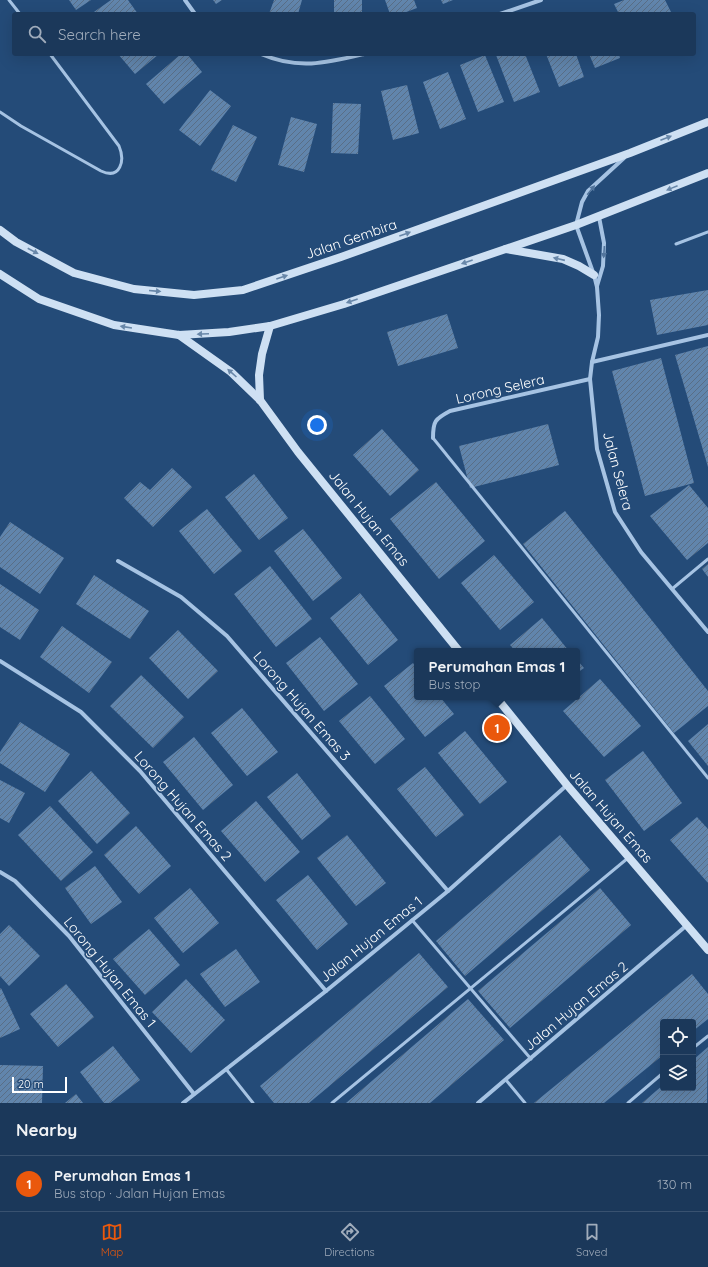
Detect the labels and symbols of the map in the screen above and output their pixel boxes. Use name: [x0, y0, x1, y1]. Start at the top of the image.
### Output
one-way arrow: [661, 135, 673, 141]
one-way arrow: [586, 184, 595, 195]
one-way arrow: [665, 185, 677, 191]
street label: Jalan Gembira: [303, 215, 399, 263]
one-way arrow: [399, 231, 411, 237]
one-way arrow: [600, 246, 607, 258]
one-way arrow: [27, 247, 39, 254]
one-way arrow: [553, 255, 565, 261]
one-way arrow: [461, 259, 473, 265]
one-way arrow: [277, 274, 289, 280]
one-way arrow: [149, 288, 161, 295]
one-way arrow: [345, 299, 357, 305]
one-way arrow: [120, 324, 132, 330]
one-way arrow: [197, 330, 209, 337]
one-way arrow: [227, 369, 237, 378]
street label: Lorong Selera: [454, 370, 546, 408]
your location: [307, 415, 327, 435]
street label: Jalan Selera: [599, 430, 637, 512]
street label: Jalan Hujan Emas: [325, 466, 413, 570]
street label: Lorong Hujan Emas 3: [250, 648, 354, 764]
pin: 1: [484, 713, 510, 743]
street label: Lorong Hujan Emas 2: [130, 747, 236, 865]
street label: Jalan Hujan Emas: [565, 766, 657, 866]
street label: Jalan Hujan Emas 1: [316, 892, 426, 986]
street label: Lorong Hujan Emas 1: [60, 913, 160, 1031]
street label: Jalan Hujan Emas 2: [521, 957, 632, 1055]
scale bar: [12, 1075, 67, 1094]

